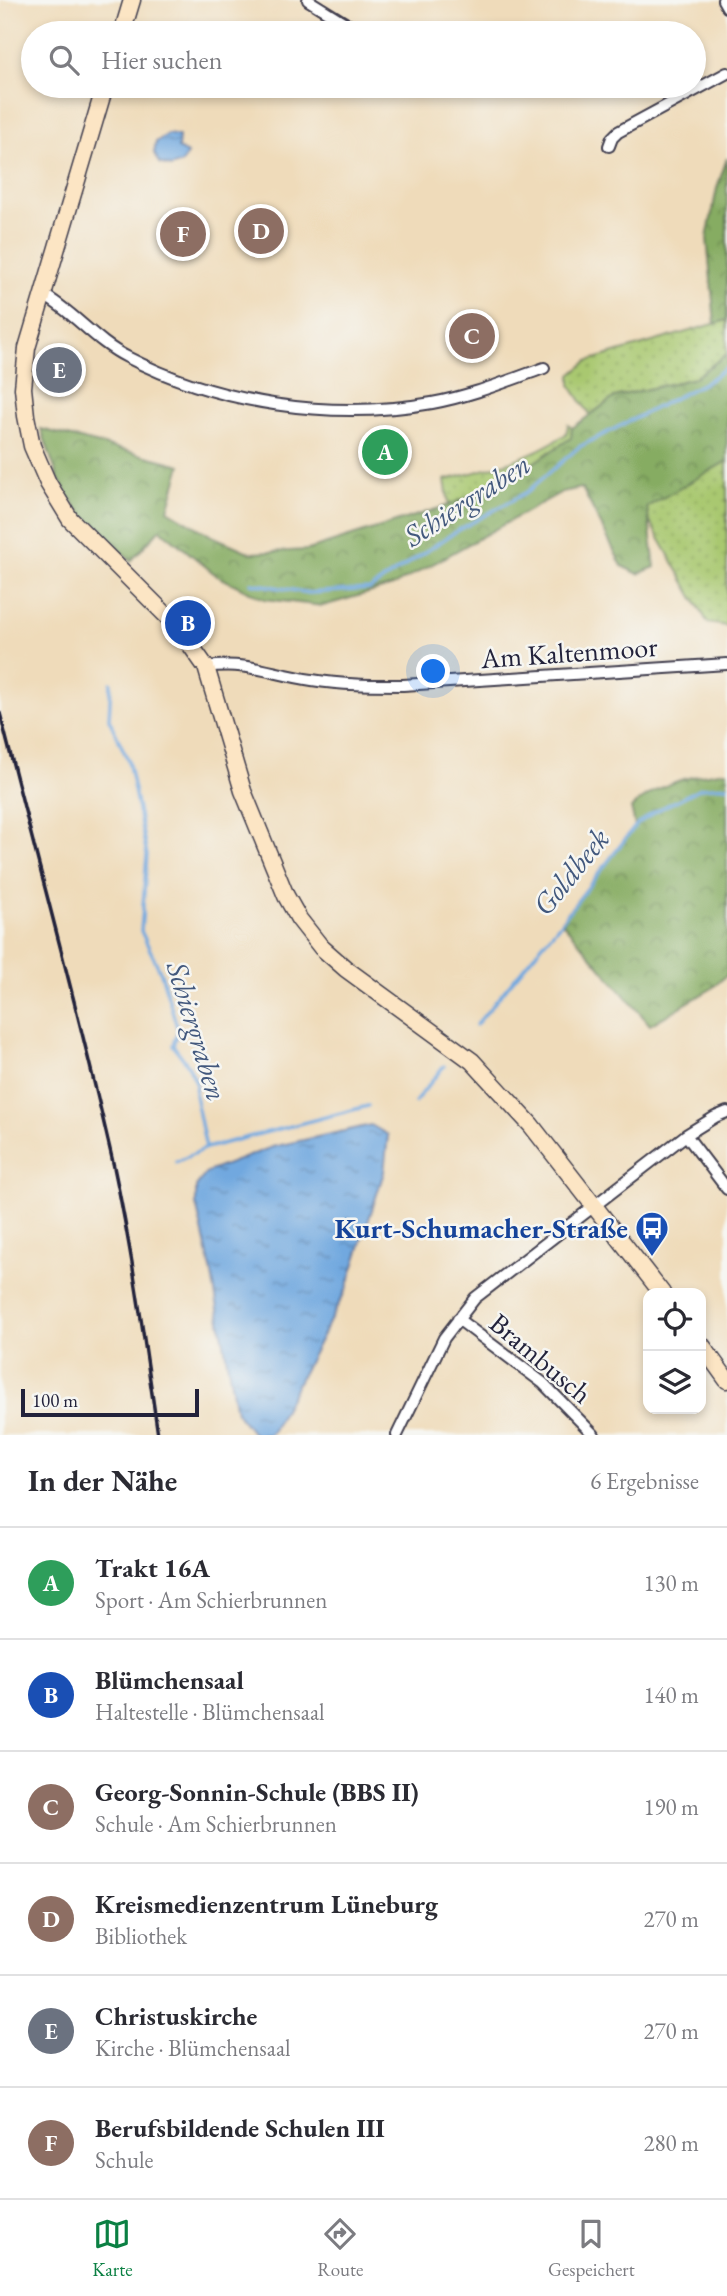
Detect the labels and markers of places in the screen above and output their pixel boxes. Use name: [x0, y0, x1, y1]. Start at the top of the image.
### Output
pin: D: [238, 205, 284, 257]
pin: F: [160, 208, 206, 260]
pin: C: [449, 310, 495, 362]
pin: E: [36, 344, 82, 396]
pin: A: [362, 426, 408, 478]
pin: B: [165, 597, 211, 649]
bus stop icon: Kurt-Schumacher-Straße: [633, 1209, 671, 1258]
place label: Kurt-Schumacher-Straße: [334, 1210, 628, 1246]

